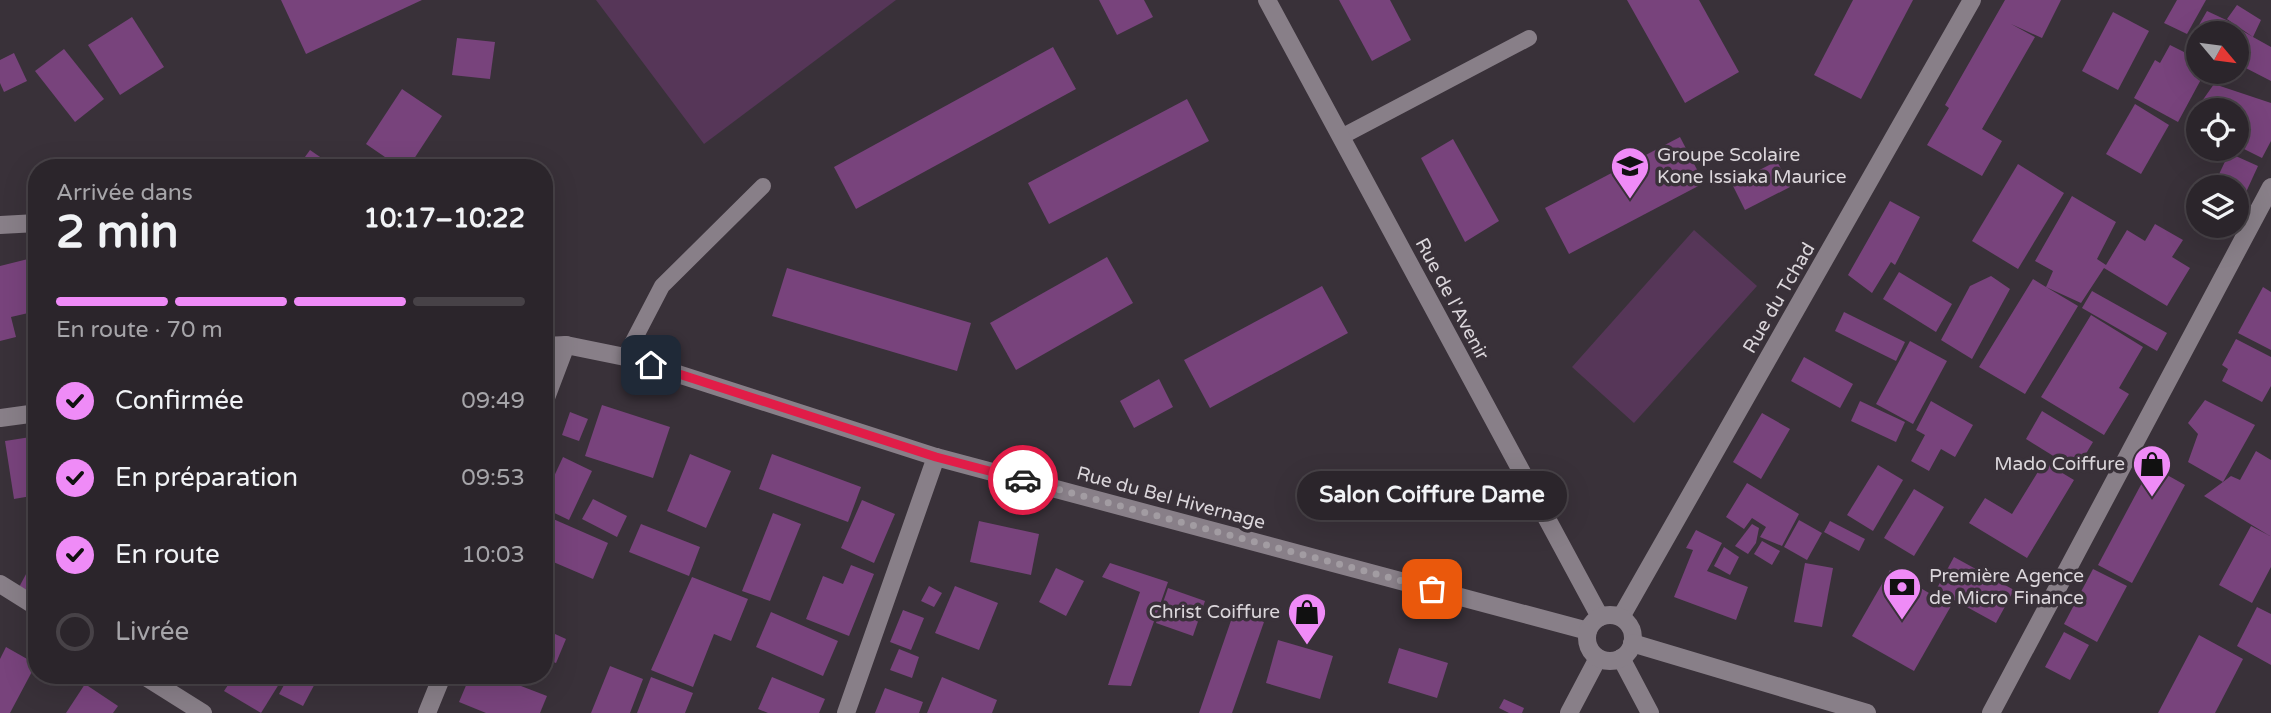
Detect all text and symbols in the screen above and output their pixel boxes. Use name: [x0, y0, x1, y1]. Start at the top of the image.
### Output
north arrow: [2186, 21, 2249, 84]
map controls: [2186, 21, 2249, 238]
button: locate: [2186, 98, 2249, 161]
place label: Groupe Scolaire Kone Issiaka Maurice: [1657, 144, 1847, 188]
school or university icon: Groupe Scolaire Kone Issiaka Maurice: [1609, 145, 1651, 200]
button: layers: [2186, 175, 2249, 238]
text: Arrivée dans: [56, 179, 193, 207]
text: 10:17–10:22: [364, 203, 525, 234]
text: 2 min: [56, 205, 179, 260]
street label: Rue de l'Avenir: [1411, 234, 1494, 364]
street label: Rue du Tchad: [1738, 239, 1820, 357]
text: En route · 70 m: [56, 316, 223, 344]
pin: [621, 335, 681, 395]
icon: home: [632, 346, 670, 384]
icon: check: [56, 382, 94, 420]
text: Confirmée: [115, 385, 244, 416]
text: 09:49: [461, 387, 525, 415]
shop icon: Mado Coiffure: [2131, 443, 2173, 498]
courier: [988, 445, 1058, 515]
place label: Mado Coiffure: [1994, 453, 2125, 475]
icon: check: [56, 459, 94, 497]
icon: car: [1004, 461, 1042, 499]
text: En préparation: [115, 462, 298, 493]
street label: Rue du Bel Hivernage: [1074, 462, 1268, 534]
text: 09:53: [461, 464, 525, 492]
callout: Salon Coiffure Dame: [1297, 470, 1567, 519]
text: Salon Coiffure Dame: [1319, 481, 1545, 509]
icon: check: [56, 536, 94, 574]
text: En route: [115, 539, 220, 570]
text: 10:03: [461, 541, 525, 569]
pin: [1402, 559, 1462, 619]
place label: Première Agence de Micro Finance: [1929, 565, 2084, 609]
bank icon: Première Agence de Micro Finance: [1881, 566, 1923, 621]
icon: bag: [1413, 570, 1451, 608]
shop icon: Christ Coiffure: [1286, 591, 1328, 646]
place label: Christ Coiffure: [1149, 601, 1280, 623]
text: Livrée: [115, 616, 189, 647]

